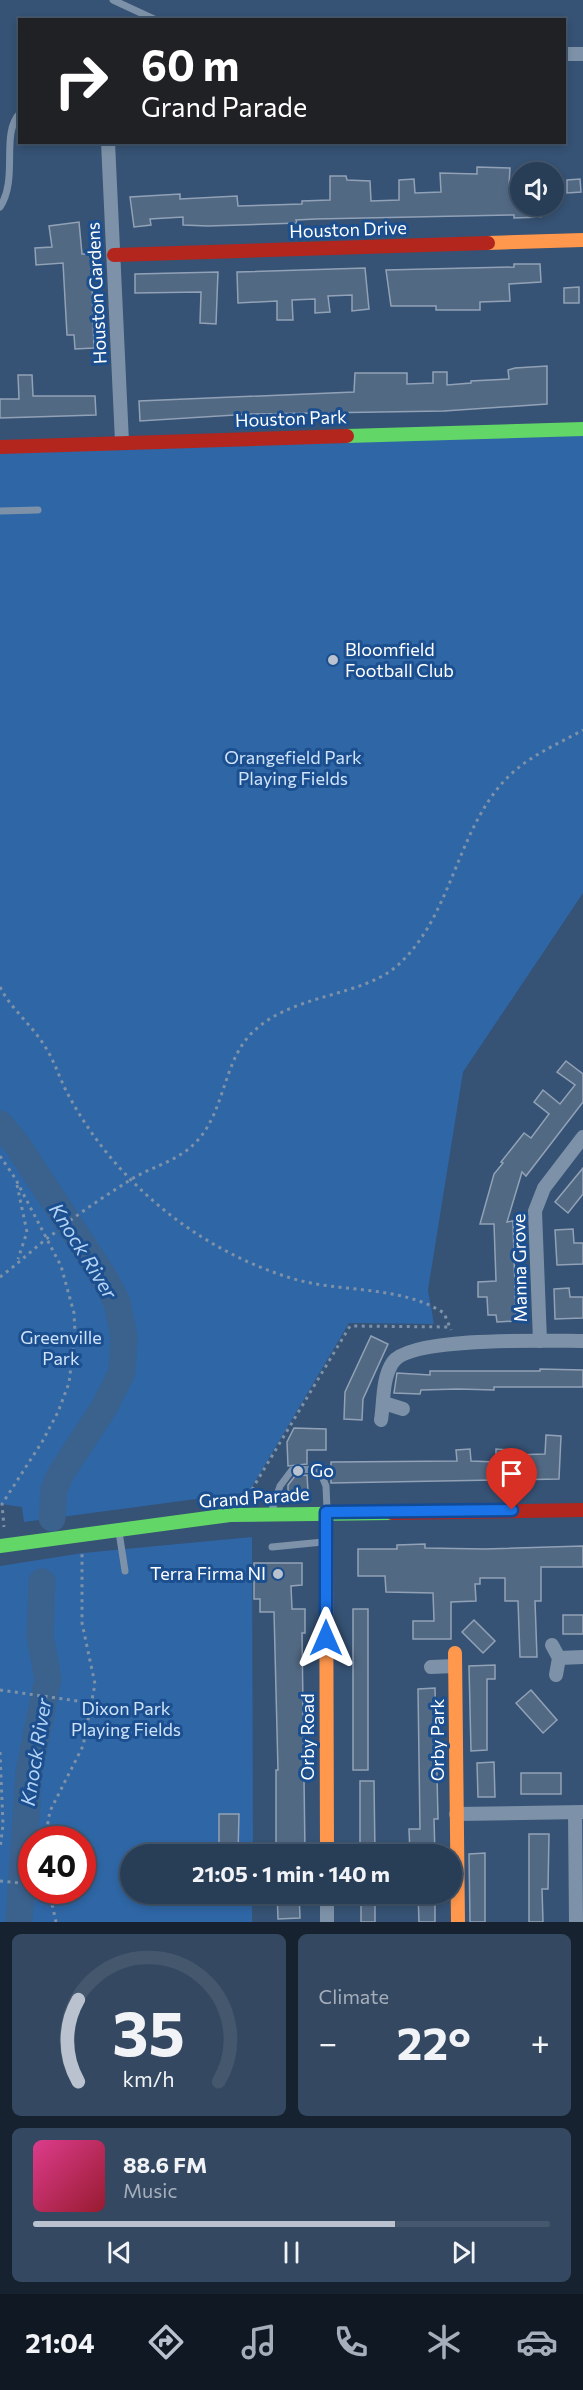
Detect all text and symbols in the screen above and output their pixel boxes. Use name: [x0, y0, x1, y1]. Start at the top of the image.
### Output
text: 60 m: [141, 38, 240, 90]
icon: right: [42, 42, 120, 120]
text: Grand Parade: [141, 90, 307, 123]
map controls: [510, 162, 564, 216]
button: sound: [510, 162, 564, 216]
street label: Houston Drive: [289, 216, 407, 242]
street label: Houston Gardens: [81, 222, 111, 365]
street label: Houston Park: [235, 405, 347, 431]
place label: Bloomfield Football Club: [345, 638, 454, 681]
marker: Bloomfield Football Club: [326, 653, 340, 667]
park label: Orangefield Park Playing Fields: [224, 746, 362, 789]
water label: Knock River: [45, 1198, 123, 1304]
street label: Manna Grove: [507, 1213, 531, 1323]
park label: Greenville Park: [20, 1326, 102, 1369]
pin: [486, 1448, 537, 1510]
icon: arrive: [495, 1457, 528, 1490]
place label: Go: [310, 1459, 334, 1481]
marker: Go: [291, 1464, 305, 1478]
street label: Grand Parade: [198, 1482, 310, 1512]
place label: Terra Firma NI: [150, 1562, 266, 1584]
marker: Terra Firma NI: [271, 1567, 285, 1581]
position arrow: [294, 1606, 358, 1670]
street label: Orby Road: [296, 1693, 318, 1781]
water label: Knock River: [15, 1695, 56, 1807]
park label: Dixon Park Playing Fields: [71, 1697, 181, 1740]
street label: Orby Park: [426, 1698, 448, 1781]
speed limit sign: 40: [18, 1826, 96, 1904]
text: 21:05 · 1 min · 140 m: [192, 1860, 390, 1887]
text: Climate: [319, 1984, 389, 2008]
text: 35: [112, 1993, 185, 2069]
text: 22°: [397, 2014, 471, 2069]
text: −: [319, 2021, 337, 2062]
text: +: [531, 2021, 550, 2062]
text: km/h: [123, 2065, 175, 2091]
text: 88.6 FM: [123, 2151, 207, 2178]
text: Music: [123, 2178, 177, 2202]
icon: previous: [103, 2236, 136, 2269]
icon: pause: [275, 2236, 308, 2269]
icon: next: [447, 2236, 480, 2269]
icon: directions: [145, 2321, 187, 2363]
icon: music: [238, 2321, 280, 2363]
icon: phone: [330, 2321, 372, 2363]
icon: climate: [423, 2321, 465, 2363]
icon: car: [516, 2321, 558, 2363]
text: 21:04: [25, 2326, 95, 2359]

